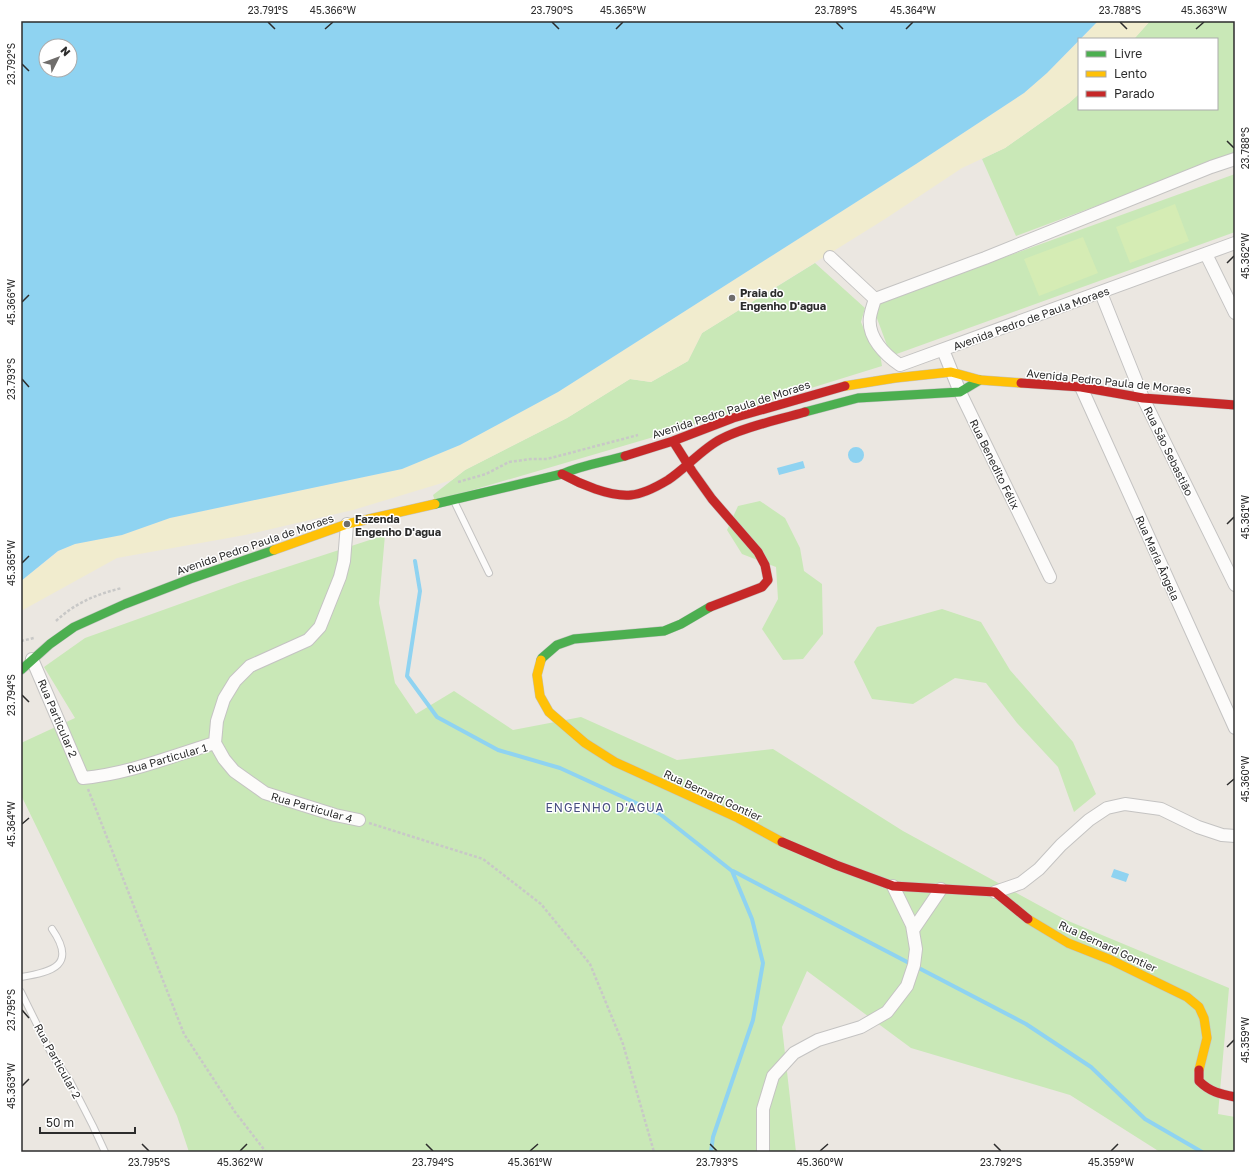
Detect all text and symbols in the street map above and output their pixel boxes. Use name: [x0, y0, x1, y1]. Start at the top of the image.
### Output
text: 23.791°S: [248, 4, 288, 16]
text: 45.366°W: [310, 4, 357, 16]
text: 23.790°S: [531, 4, 573, 16]
text: 45.365°W: [600, 4, 646, 16]
text: 23.789°S: [815, 4, 857, 16]
text: 45.364°W: [890, 4, 936, 16]
text: 23.788°S: [1099, 4, 1141, 16]
text: 45.363°W: [1181, 4, 1227, 16]
north arrow: [38, 38, 78, 78]
legend: [1078, 38, 1218, 110]
text: 23.792°S: [5, 43, 17, 85]
text: N: [58, 44, 73, 58]
text: Livre: [1114, 46, 1142, 61]
text: Lento: [1114, 66, 1147, 81]
text: Parado: [1114, 86, 1154, 101]
text: 23.788°S: [1239, 127, 1251, 169]
text: 45.362°W: [1239, 233, 1251, 279]
text: 45.366°W: [5, 278, 17, 325]
street label: Avenida Pedro de Paula Moraes: [951, 284, 1111, 352]
place label: Praia do Engenho D'agua: [740, 286, 826, 312]
marker: Praia do Engenho D'agua: [727, 293, 737, 303]
text: 23.793°S: [5, 358, 17, 400]
street label: Avenida Pedro Paula de Moraes: [1026, 366, 1192, 396]
street label: Avenida Pedro Paula de Moraes: [650, 377, 812, 441]
street label: Rua São Sebastião: [1142, 404, 1196, 498]
street label: Rua Benedito Félix: [968, 417, 1022, 511]
text: 45.361°W: [1239, 494, 1251, 539]
street label: Avenida Pedro Paula de Moraes: [175, 511, 335, 577]
place label: Fazenda Engenho D'agua: [355, 512, 441, 538]
street label: Rua Maria Ângela: [1133, 513, 1183, 603]
marker: Fazenda Engenho D'agua: [342, 519, 352, 529]
text: 45.365°W: [5, 540, 17, 586]
text: 23.794°S: [5, 674, 17, 716]
street label: Rua Particular 2: [36, 677, 80, 759]
street label: Rua Particular 1: [125, 740, 209, 776]
text: 45.360°W: [1239, 755, 1251, 802]
street label: Rua Bernard Gontier: [662, 767, 765, 824]
street label: Rua Particular 4: [270, 789, 355, 825]
district label: ENGENHO D'AGUA: [545, 800, 665, 815]
text: 45.364°W: [5, 801, 17, 847]
street label: Rua Bernard Gontier: [1057, 918, 1160, 975]
text: 23.795°S: [5, 989, 17, 1031]
text: 45.359°W: [1239, 1017, 1251, 1063]
street label: Rua Particular 2: [32, 1021, 84, 1101]
text: 45.363°W: [5, 1063, 17, 1109]
scale bar: [40, 1109, 135, 1135]
text: 50 m: [46, 1115, 74, 1130]
text: 23.795°S: [128, 1156, 170, 1168]
text: 45.362°W: [217, 1156, 263, 1168]
text: 23.794°S: [412, 1156, 454, 1168]
text: 45.361°W: [508, 1156, 553, 1168]
text: 23.793°S: [696, 1156, 738, 1168]
text: 45.360°W: [797, 1156, 844, 1168]
text: 23.792°S: [980, 1156, 1022, 1168]
text: 45.359°W: [1088, 1156, 1134, 1168]

